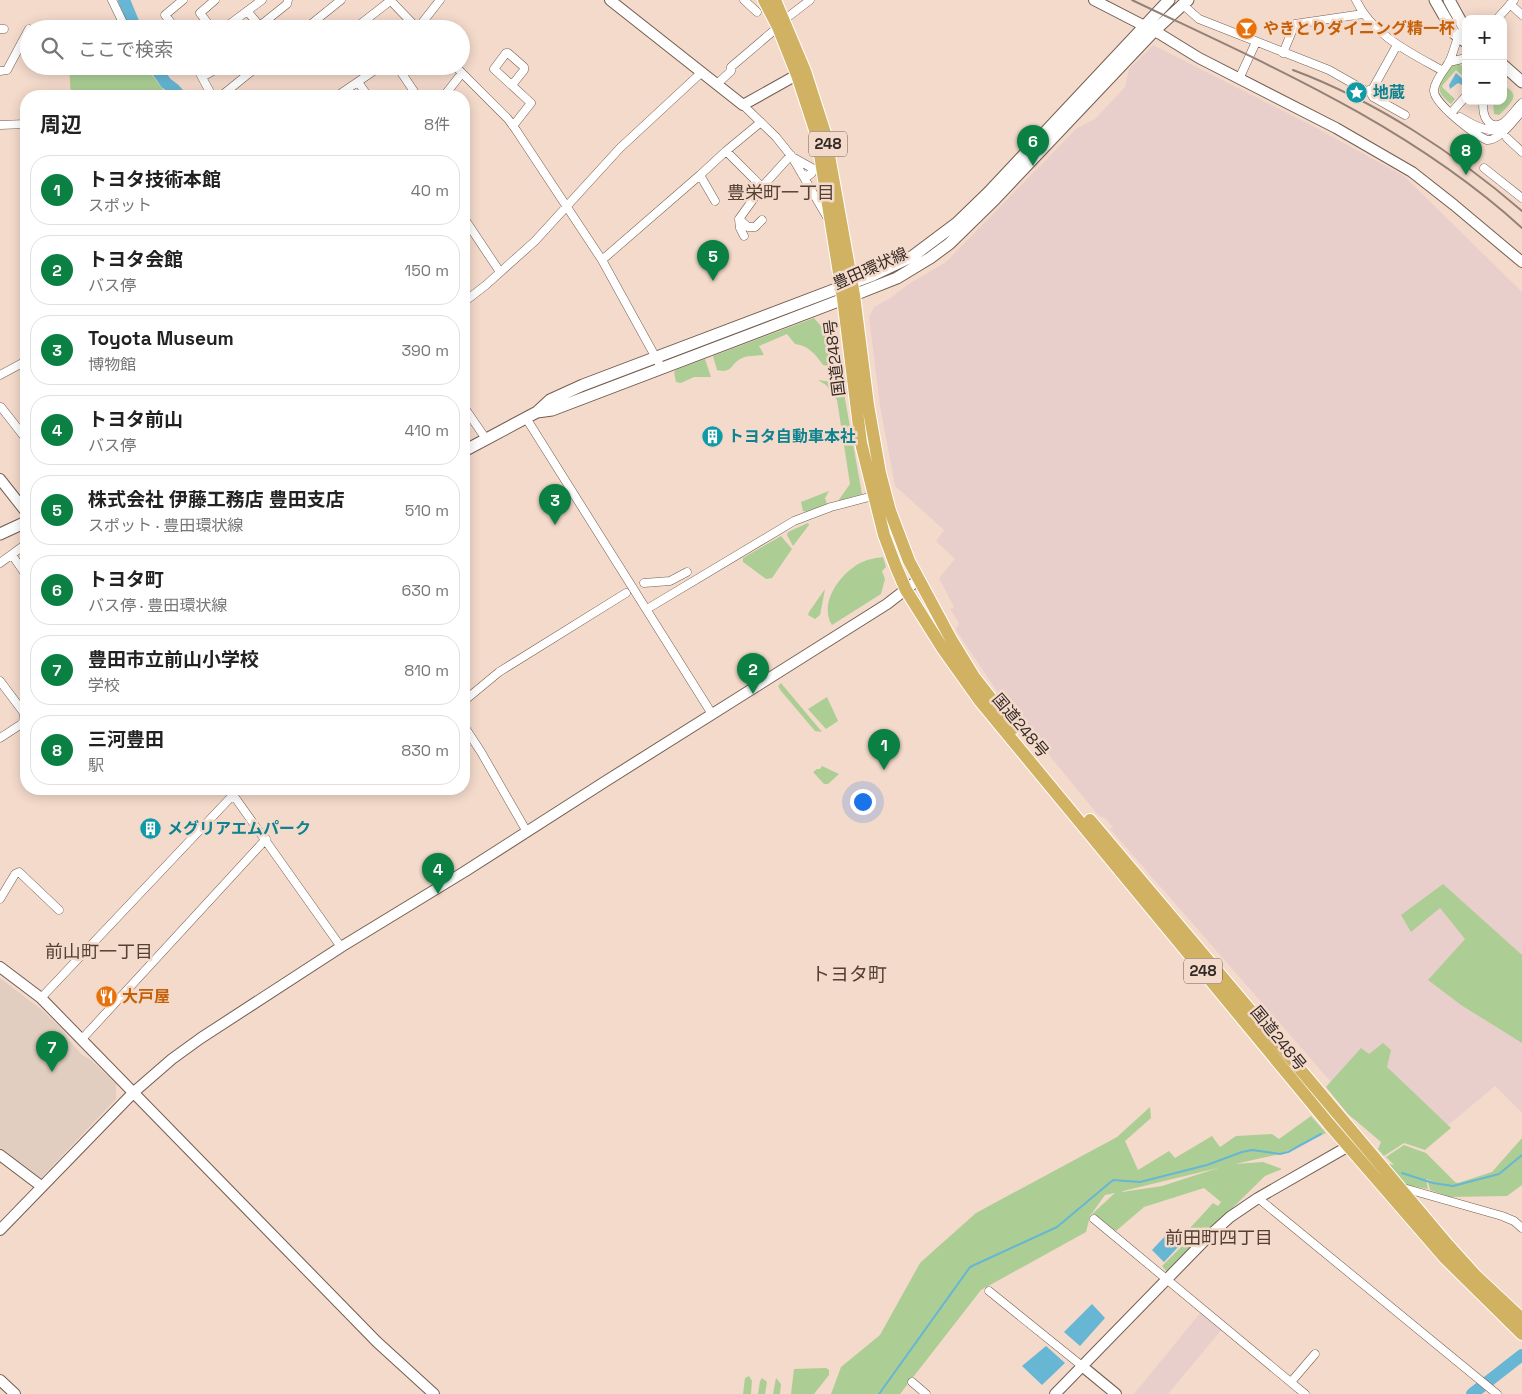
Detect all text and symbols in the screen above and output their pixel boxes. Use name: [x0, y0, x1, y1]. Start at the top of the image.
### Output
map controls: [1462, 15, 1507, 105]
button: +: [1462, 15, 1507, 60]
bar icon: やきとりダイニング精一杯: [1235, 16, 1259, 40]
place label: やきとりダイニング精一杯: [1263, 18, 1455, 39]
search box: [20, 20, 470, 75]
icon: search: [38, 34, 66, 62]
text: ここで検索: [78, 37, 173, 62]
button: −: [1462, 60, 1507, 105]
place icon: 地蔵: [1345, 80, 1369, 104]
place label: 地蔵: [1373, 82, 1405, 103]
text: 周辺: [40, 111, 82, 138]
text: 8件: [424, 114, 450, 135]
pin: 6: [1017, 125, 1049, 166]
road number: 248: [809, 132, 847, 156]
pin: 8: [1450, 134, 1482, 175]
text: トヨタ技術本館: [88, 167, 221, 192]
text: 1: [53, 180, 61, 201]
text: 40 m: [411, 180, 449, 201]
district label: 豊栄町一丁目: [727, 181, 835, 204]
text: スポット: [88, 195, 152, 216]
pin: 5: [697, 240, 729, 281]
street label: 豊田環状線: [829, 243, 911, 294]
text: トヨタ会館: [88, 247, 183, 272]
text: 2: [52, 260, 62, 281]
text: 150 m: [405, 260, 449, 281]
text: バス停: [88, 275, 136, 296]
street label: 国道248号: [819, 318, 850, 398]
text: Toyota Museum: [88, 326, 234, 351]
text: 3: [52, 340, 62, 361]
text: 390 m: [401, 340, 449, 361]
text: 博物館: [88, 354, 136, 375]
text: トヨタ前山: [88, 407, 183, 432]
text: 4: [52, 420, 62, 441]
text: 410 m: [405, 420, 449, 441]
building icon: トヨタ自動車本社: [700, 424, 724, 448]
place label: トヨタ自動車本社: [728, 426, 856, 447]
text: バス停: [88, 435, 136, 456]
pin: 3: [539, 484, 571, 525]
text: 株式会社 伊藤工務店 豊田支店: [88, 487, 345, 512]
text: 5: [52, 500, 62, 521]
text: 510 m: [405, 500, 449, 521]
text: スポット · 豊田環状線: [88, 515, 243, 536]
text: トヨタ町: [88, 567, 164, 592]
text: 6: [52, 580, 62, 601]
text: 630 m: [401, 580, 449, 601]
text: バス停 · 豊田環状線: [88, 595, 227, 616]
text: 豊田市立前山小学校: [88, 647, 259, 672]
pin: 2: [737, 653, 769, 694]
text: 7: [53, 660, 61, 681]
text: 810 m: [404, 660, 449, 681]
text: 学校: [88, 675, 120, 696]
street label: 国道248号: [988, 689, 1053, 762]
text: 三河豊田: [88, 727, 164, 752]
pin: 1: [868, 729, 900, 770]
text: 8: [52, 740, 62, 761]
text: 830 m: [401, 740, 449, 761]
text: 駅: [88, 755, 104, 776]
your location: [850, 789, 876, 815]
building icon: メグリアエムパーク: [139, 816, 163, 840]
place label: メグリアエムパーク: [167, 818, 311, 839]
pin: 4: [422, 853, 454, 894]
district label: 前山町一丁目: [45, 940, 153, 963]
road number: 248: [1184, 958, 1222, 984]
district label: トヨタ町: [811, 962, 887, 987]
restaurant icon: 大戸屋: [94, 984, 118, 1008]
place label: 大戸屋: [122, 986, 170, 1007]
street label: 国道248号: [1246, 1002, 1311, 1075]
pin: 7: [36, 1031, 68, 1072]
district label: 前田町四丁目: [1165, 1226, 1273, 1249]

